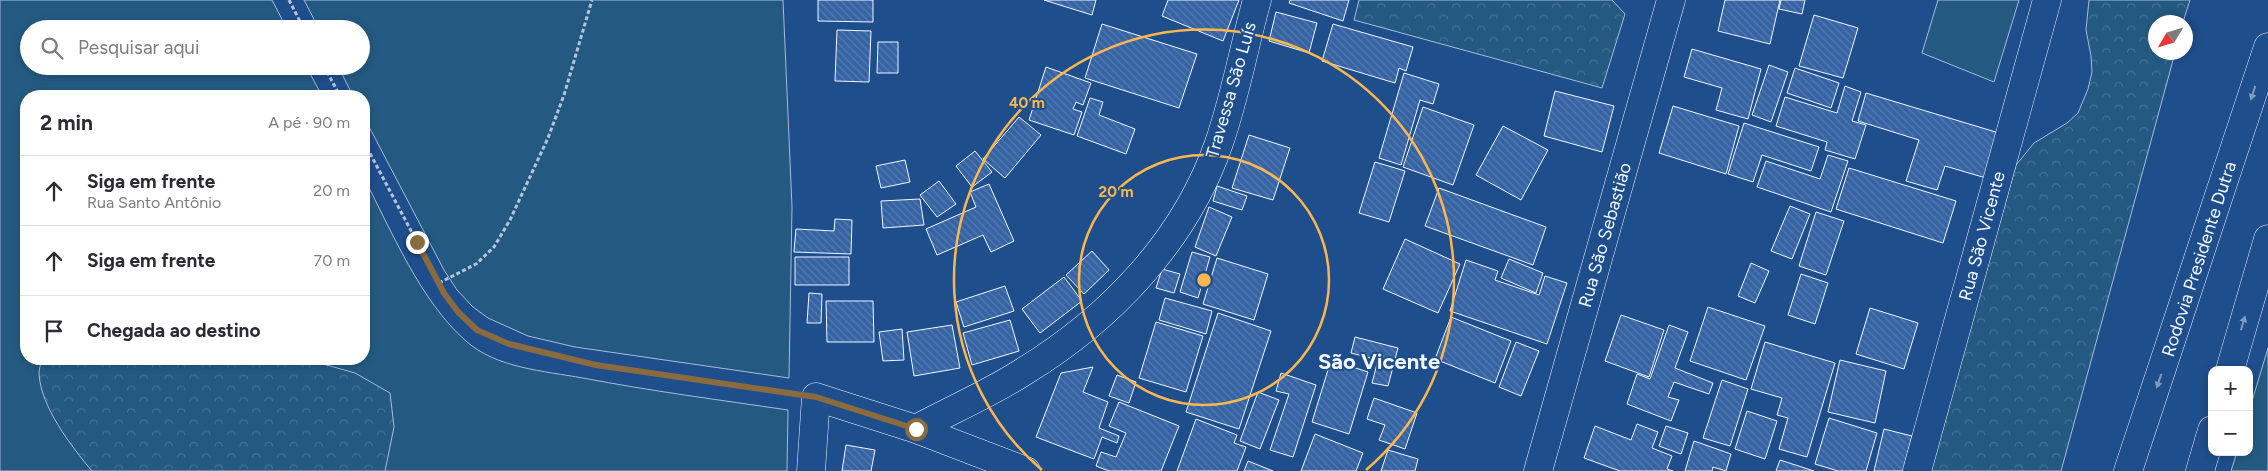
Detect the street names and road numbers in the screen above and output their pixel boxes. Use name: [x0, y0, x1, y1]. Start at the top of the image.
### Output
street label: Travessa São Luís: [1201, 19, 1261, 161]
street label: Rodovia Presidente Dutra: [2157, 158, 2241, 360]
street label: Rua São Sebastião: [1574, 160, 1636, 310]
street label: Rua São Vicente: [1954, 169, 2010, 303]

